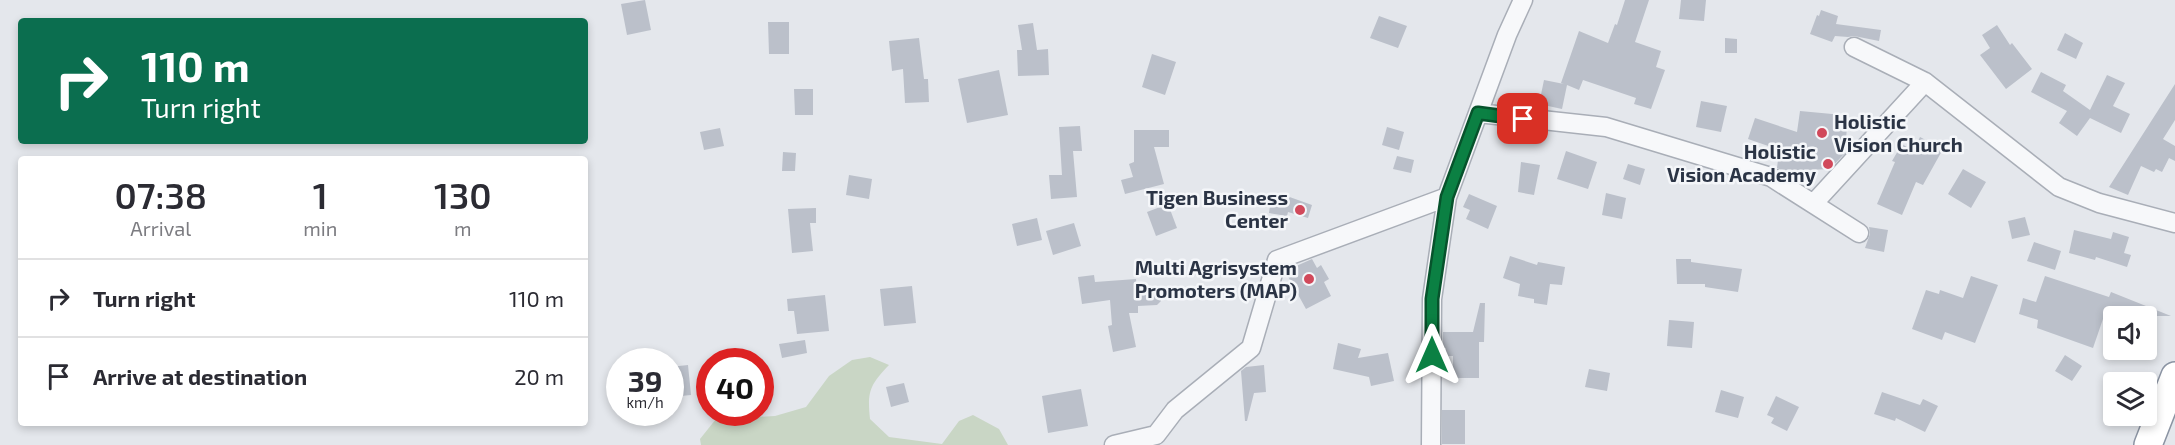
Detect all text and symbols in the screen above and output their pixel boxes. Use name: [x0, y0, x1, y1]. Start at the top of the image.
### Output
text: 110 m: [141, 40, 250, 90]
icon: right: [42, 42, 120, 120]
text: Turn right: [141, 91, 261, 123]
pin: [1497, 93, 1548, 144]
icon: arrive: [1506, 102, 1539, 135]
place label: Holistic Vision Church: [1834, 109, 1963, 156]
marker: Holistic Vision Church: [1815, 126, 1829, 140]
place label: Holistic Vision Academy: [1667, 139, 1817, 187]
marker: Holistic Vision Academy: [1821, 157, 1835, 171]
text: 07:38: [114, 173, 207, 216]
text: 1: [313, 173, 328, 216]
text: 130: [434, 173, 491, 216]
place label: Tigen Business Center: [1146, 185, 1288, 232]
marker: Tigen Business Center: [1293, 203, 1307, 217]
text: Arrival: [130, 216, 191, 240]
text: min: [303, 216, 337, 240]
text: m: [454, 216, 471, 240]
place label: Multi Agrisystem Promoters (MAP): [1135, 255, 1297, 302]
marker: Multi Agrisystem Promoters (MAP): [1302, 272, 1316, 286]
icon: right: [42, 282, 75, 315]
text: Turn right: [93, 285, 195, 311]
text: 110 m: [509, 285, 564, 311]
map controls: [2103, 306, 2157, 426]
button: sound: [2103, 306, 2157, 360]
position arrow: [1400, 323, 1464, 387]
speed limit sign: 40: [696, 348, 774, 426]
icon: arrive: [42, 360, 75, 393]
text: 39: [628, 362, 662, 398]
text: Arrive at destination: [93, 363, 307, 389]
text: 20 m: [514, 363, 564, 389]
button: layers: [2103, 372, 2157, 426]
text: km/h: [626, 393, 664, 411]

